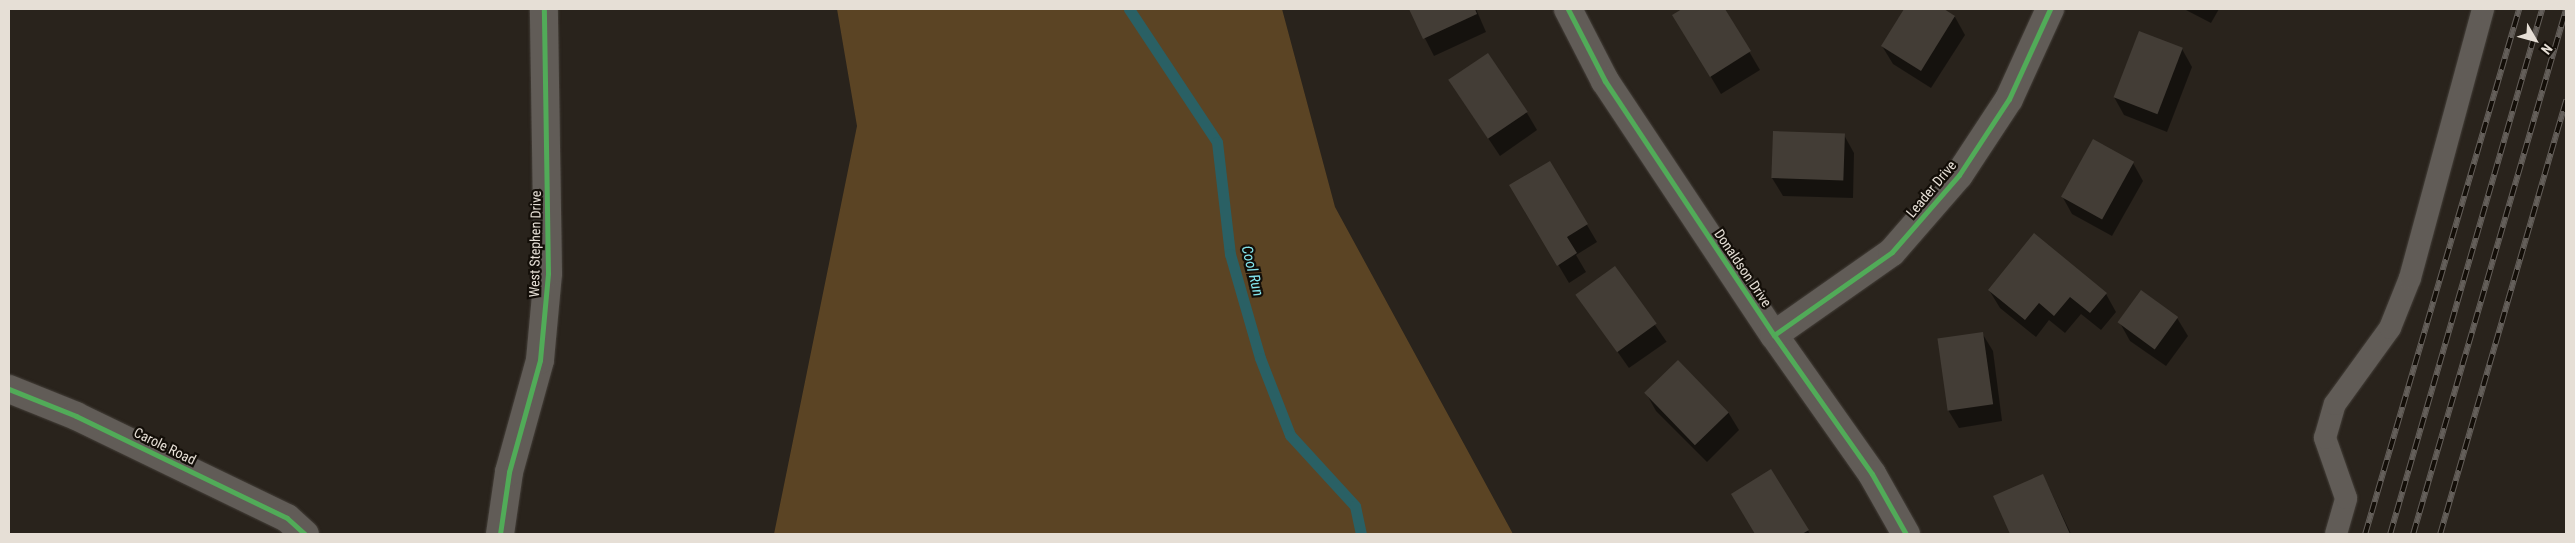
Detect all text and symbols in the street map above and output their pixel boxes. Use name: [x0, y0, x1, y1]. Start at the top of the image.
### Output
north arrow: [2510, 15, 2560, 65]
text: N: [2538, 41, 2556, 58]
street label: Leader Drive: [1902, 157, 1960, 221]
street label: West Stephen Drive: [526, 190, 544, 298]
street label: Donaldson Drive: [1711, 226, 1775, 310]
water label: Cool Run: [1237, 244, 1267, 298]
street label: Carole Road: [131, 424, 199, 468]

